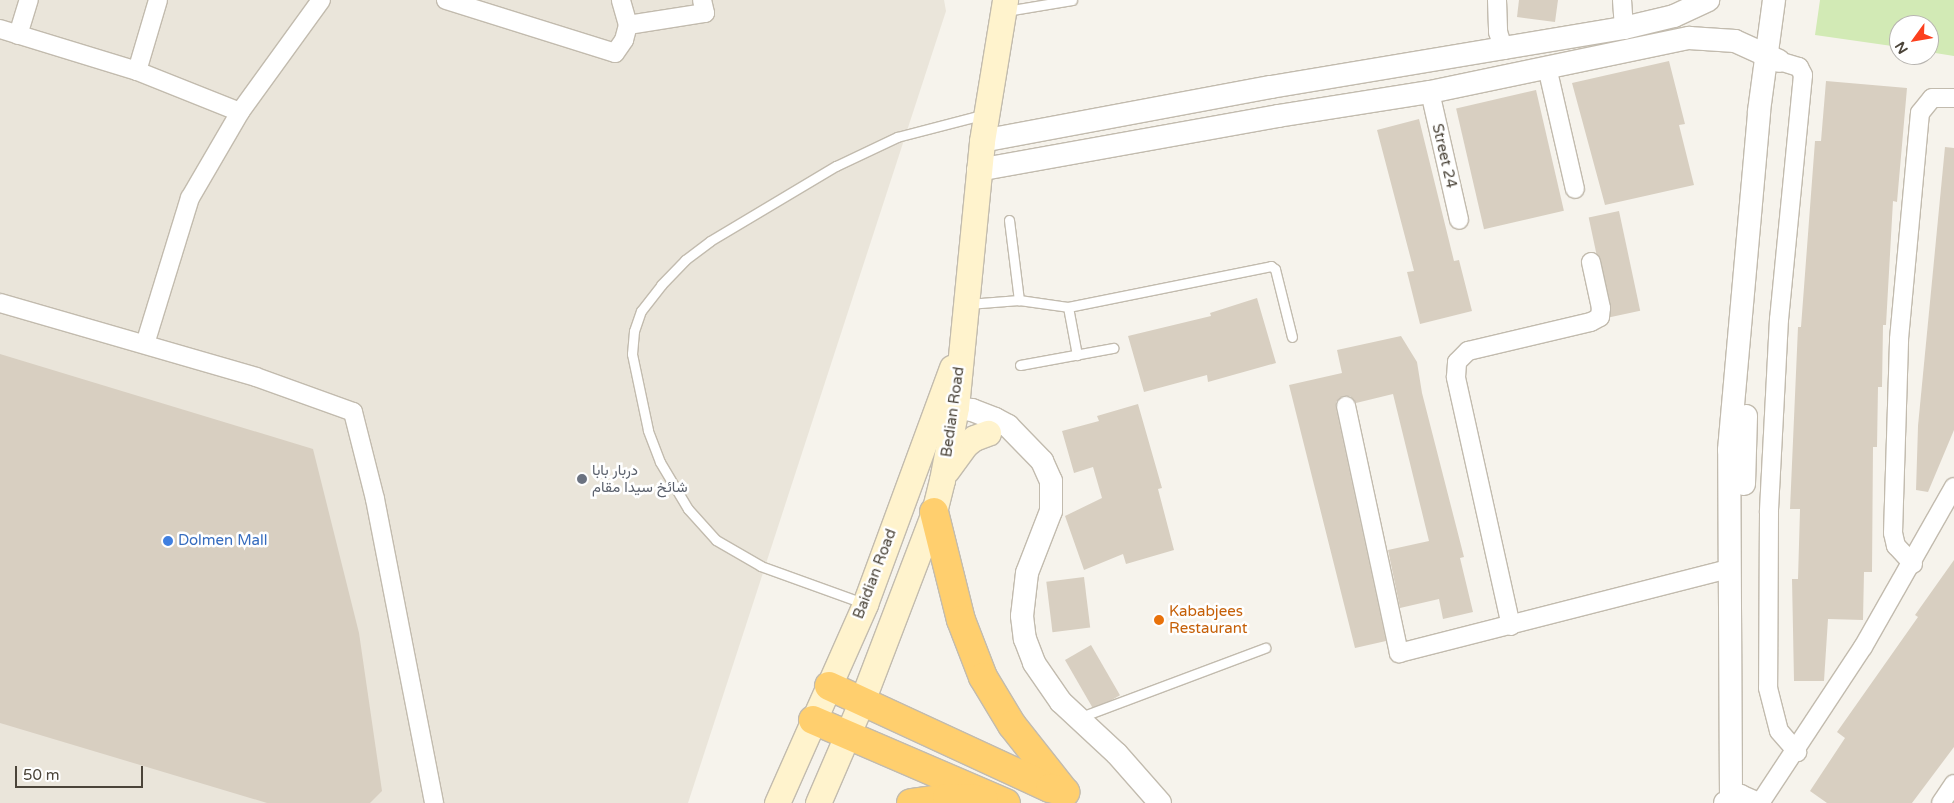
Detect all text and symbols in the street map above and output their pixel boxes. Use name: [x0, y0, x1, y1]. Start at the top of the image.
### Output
north arrow: [1889, 15, 1939, 65]
text: N: [1892, 38, 1912, 57]
street label: Street 24: [1428, 122, 1460, 190]
street label: Bedian Road: [938, 366, 968, 458]
place label: دربار بابا شائخ سیدا مقام: [592, 461, 688, 496]
marker: دربار بابا شائخ سیدا مقام: [576, 473, 588, 485]
street label: Baidian Road: [850, 526, 900, 622]
place label: Dolmen Mall: [178, 532, 268, 550]
marker: Dolmen Mall: [162, 535, 174, 547]
place label: Kababjees Restaurant: [1169, 602, 1247, 637]
marker: Kababjees Restaurant: [1153, 614, 1165, 626]
scale bar: [18, 756, 145, 788]
text: 50 m: [23, 766, 60, 784]

